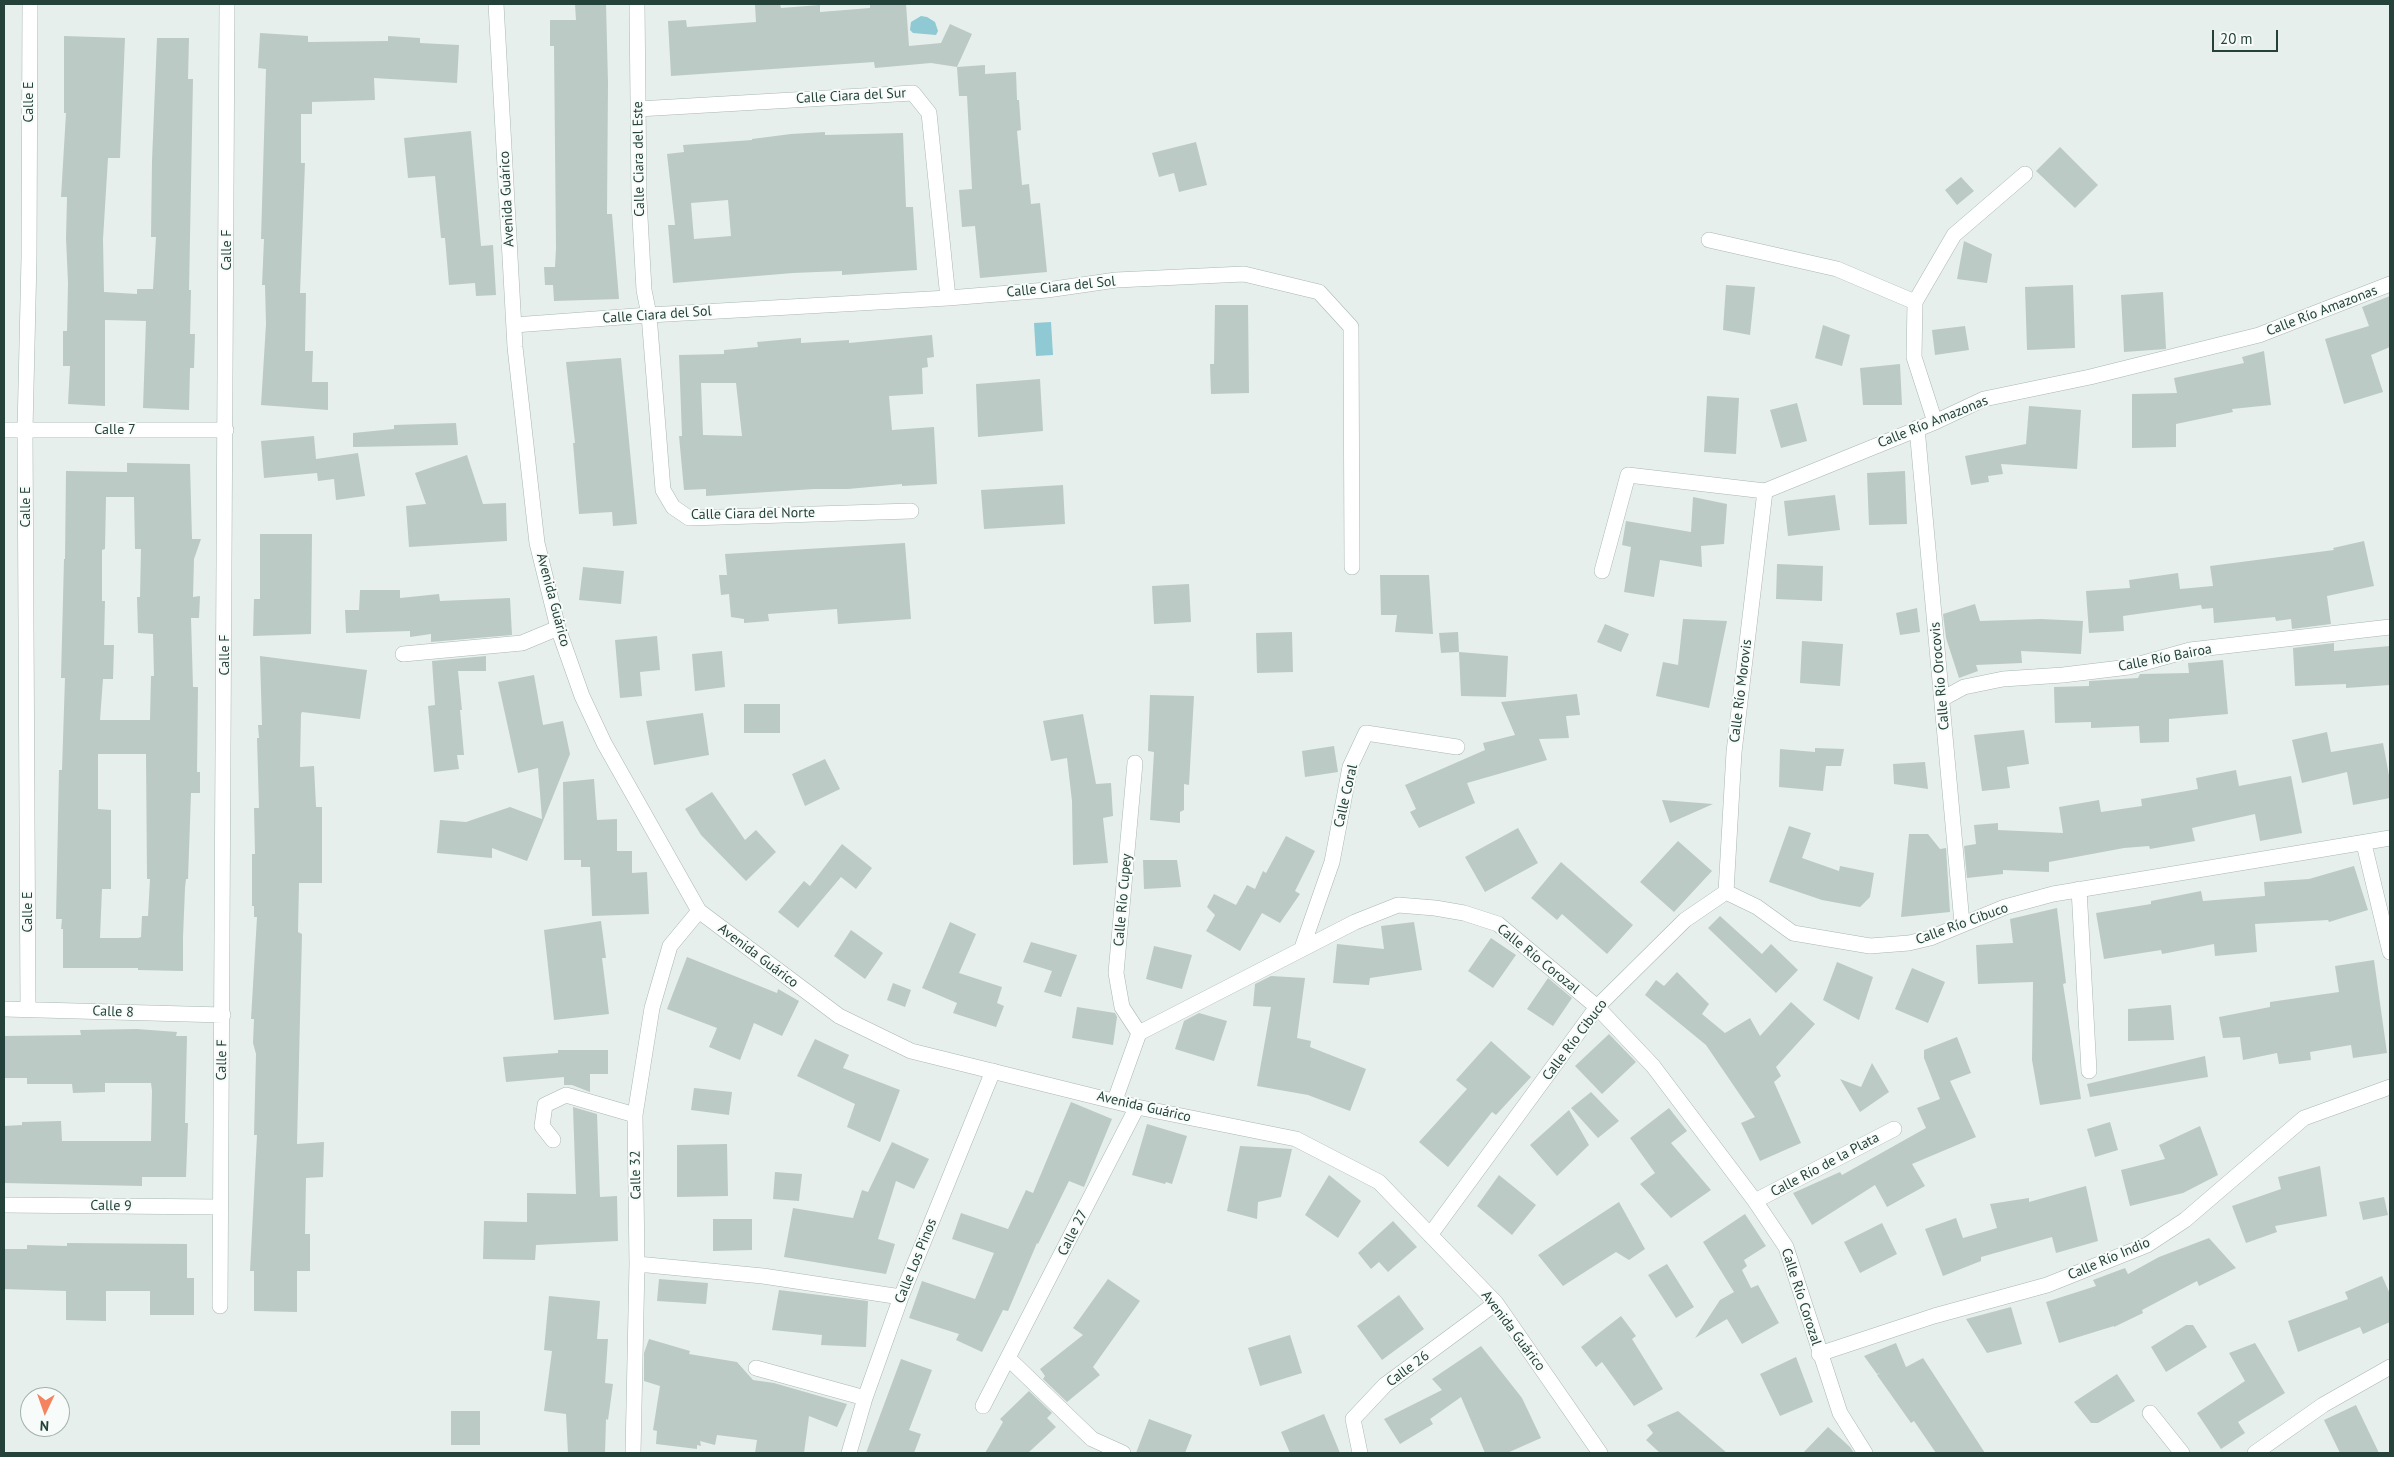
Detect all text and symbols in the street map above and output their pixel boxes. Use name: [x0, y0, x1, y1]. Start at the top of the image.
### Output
scale bar: [2214, 20, 2280, 52]
text: 20 m: [2220, 29, 2253, 48]
street label: Calle E: [21, 81, 37, 123]
street label: Calle Ciara del Sur: [796, 85, 906, 107]
street label: Calle Ciara del Este: [630, 101, 648, 217]
street label: Avenida Guárico: [496, 151, 518, 247]
street label: Calle F: [219, 230, 235, 270]
street label: Calle Ciara del Sol: [1006, 273, 1116, 301]
street label: Calle Río Amazonas: [2264, 282, 2380, 340]
street label: Calle Ciara del Sol: [602, 303, 712, 327]
street label: Calle Río Amazonas: [1875, 392, 1991, 452]
street label: Calle 7: [94, 422, 136, 438]
street label: Calle E: [18, 486, 34, 528]
street label: Calle Ciara del Norte: [691, 505, 815, 523]
street label: Avenida Guárico: [532, 551, 574, 649]
street label: Calle Río Orocovis: [1927, 621, 1953, 731]
street label: Calle F: [217, 635, 233, 675]
street label: Calle Río Morovis: [1726, 638, 1756, 744]
street label: Calle Río Bairoa: [2117, 641, 2213, 675]
street label: Calle Coral: [1331, 763, 1361, 829]
street label: Calle Río Cupey: [1111, 853, 1135, 947]
street label: Calle E: [20, 891, 36, 933]
street label: Calle Río Cibuco: [1913, 899, 2011, 949]
street label: Avenida Guárico: [715, 920, 801, 992]
street label: Calle Río Corozal: [1493, 921, 1583, 997]
street label: Calle Río Cibuco: [1539, 996, 1611, 1084]
street label: Calle 8: [92, 1003, 134, 1021]
street label: Calle F: [213, 1039, 231, 1081]
street label: Avenida Guárico: [1095, 1088, 1193, 1126]
street label: Calle Río de la Plata: [1768, 1129, 1882, 1201]
street label: Calle 32: [627, 1150, 645, 1200]
street label: Calle 9: [90, 1197, 132, 1215]
street label: Calle 27: [1054, 1207, 1092, 1259]
street label: Calle Los Pinos: [891, 1216, 941, 1306]
street label: Calle Río Indio: [2065, 1234, 2153, 1284]
street label: Calle Río Corozal: [1777, 1246, 1825, 1348]
street label: Avenida Guárico: [1477, 1288, 1549, 1374]
street label: Calle 26: [1383, 1348, 1433, 1390]
north arrow: [20, 1387, 70, 1437]
text: N: [39, 1417, 49, 1435]

